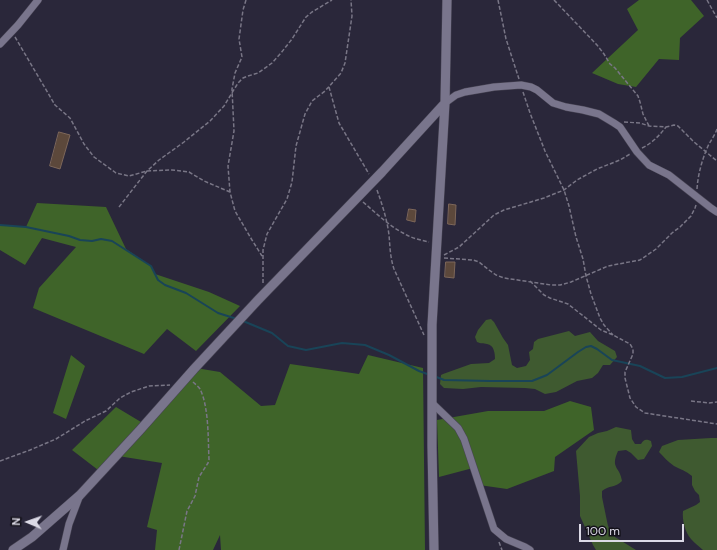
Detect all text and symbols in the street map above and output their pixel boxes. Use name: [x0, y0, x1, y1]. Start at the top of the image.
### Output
north arrow: [8, 502, 48, 542]
scale bar: [581, 516, 686, 542]
text: N: [9, 517, 23, 526]
text: 100 m: [586, 523, 620, 539]

